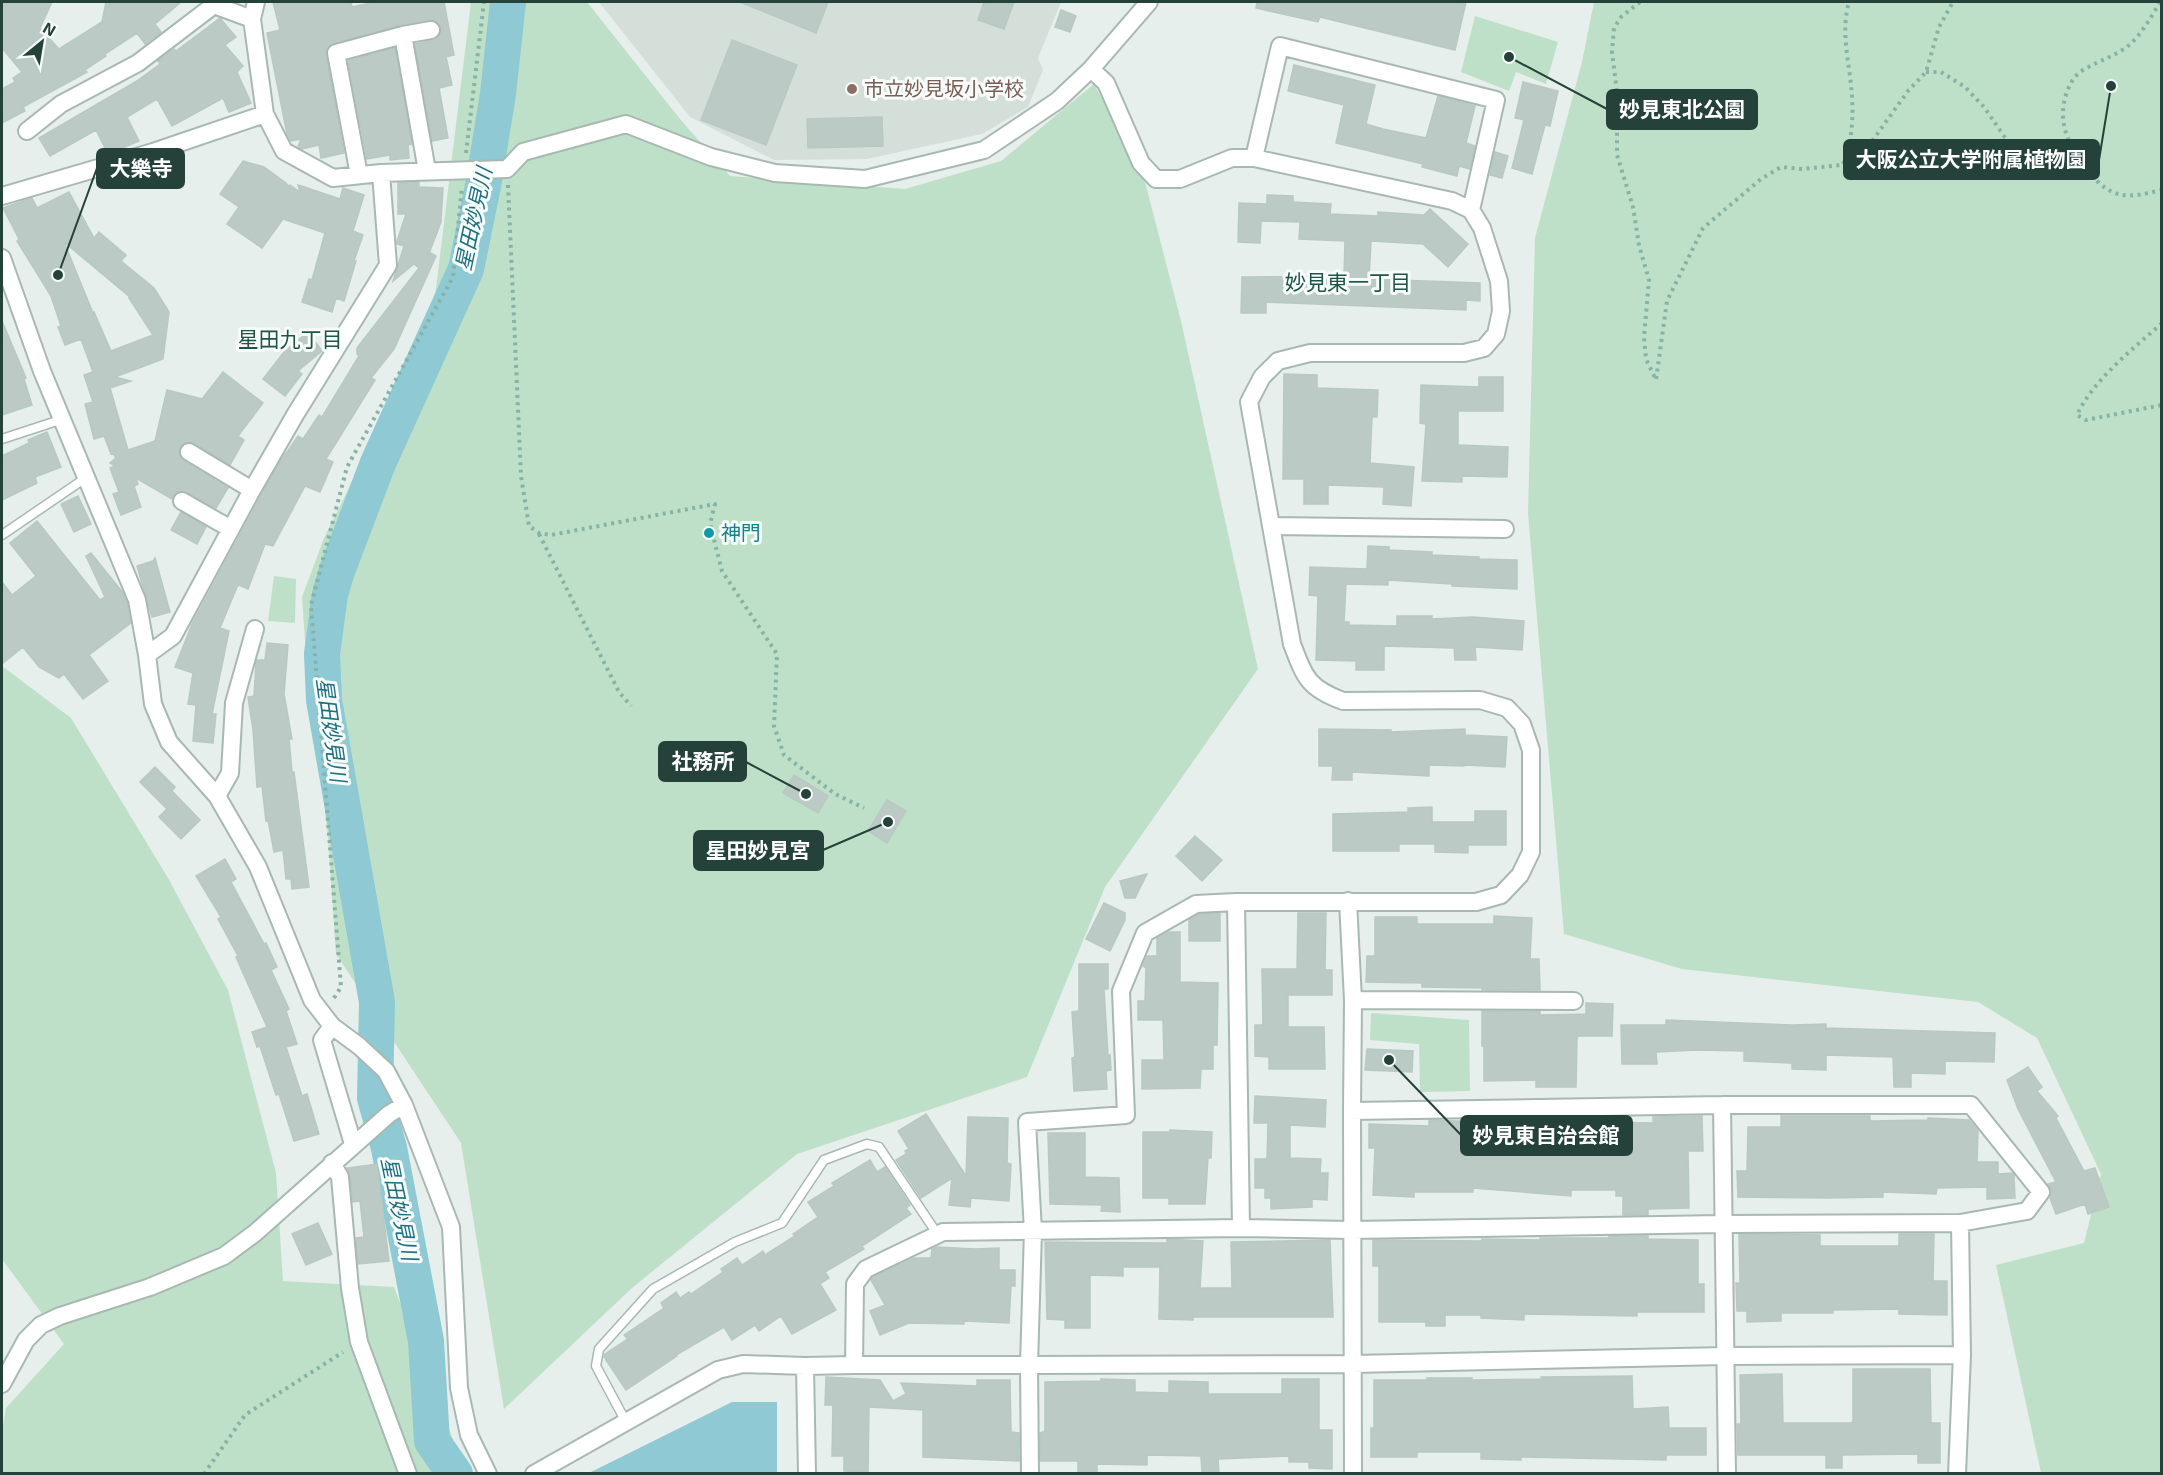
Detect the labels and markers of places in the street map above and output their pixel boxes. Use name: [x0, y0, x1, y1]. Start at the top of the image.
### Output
place label: 市立妙見坂小学校: [864, 76, 1024, 100]
marker: 市立妙見坂小学校: [845, 82, 859, 96]
callout: 妙見東北公園: [1607, 90, 1757, 129]
callout: 大阪公立大学附属植物園: [1844, 140, 2099, 179]
callout: 大樂寺: [97, 149, 184, 188]
place label: 神門: [721, 520, 761, 544]
marker: 神門: [702, 526, 716, 540]
callout: 社務所: [659, 742, 746, 781]
callout: 星田妙見宮: [694, 831, 823, 870]
callout: 妙見東自治会館: [1461, 1116, 1632, 1155]

